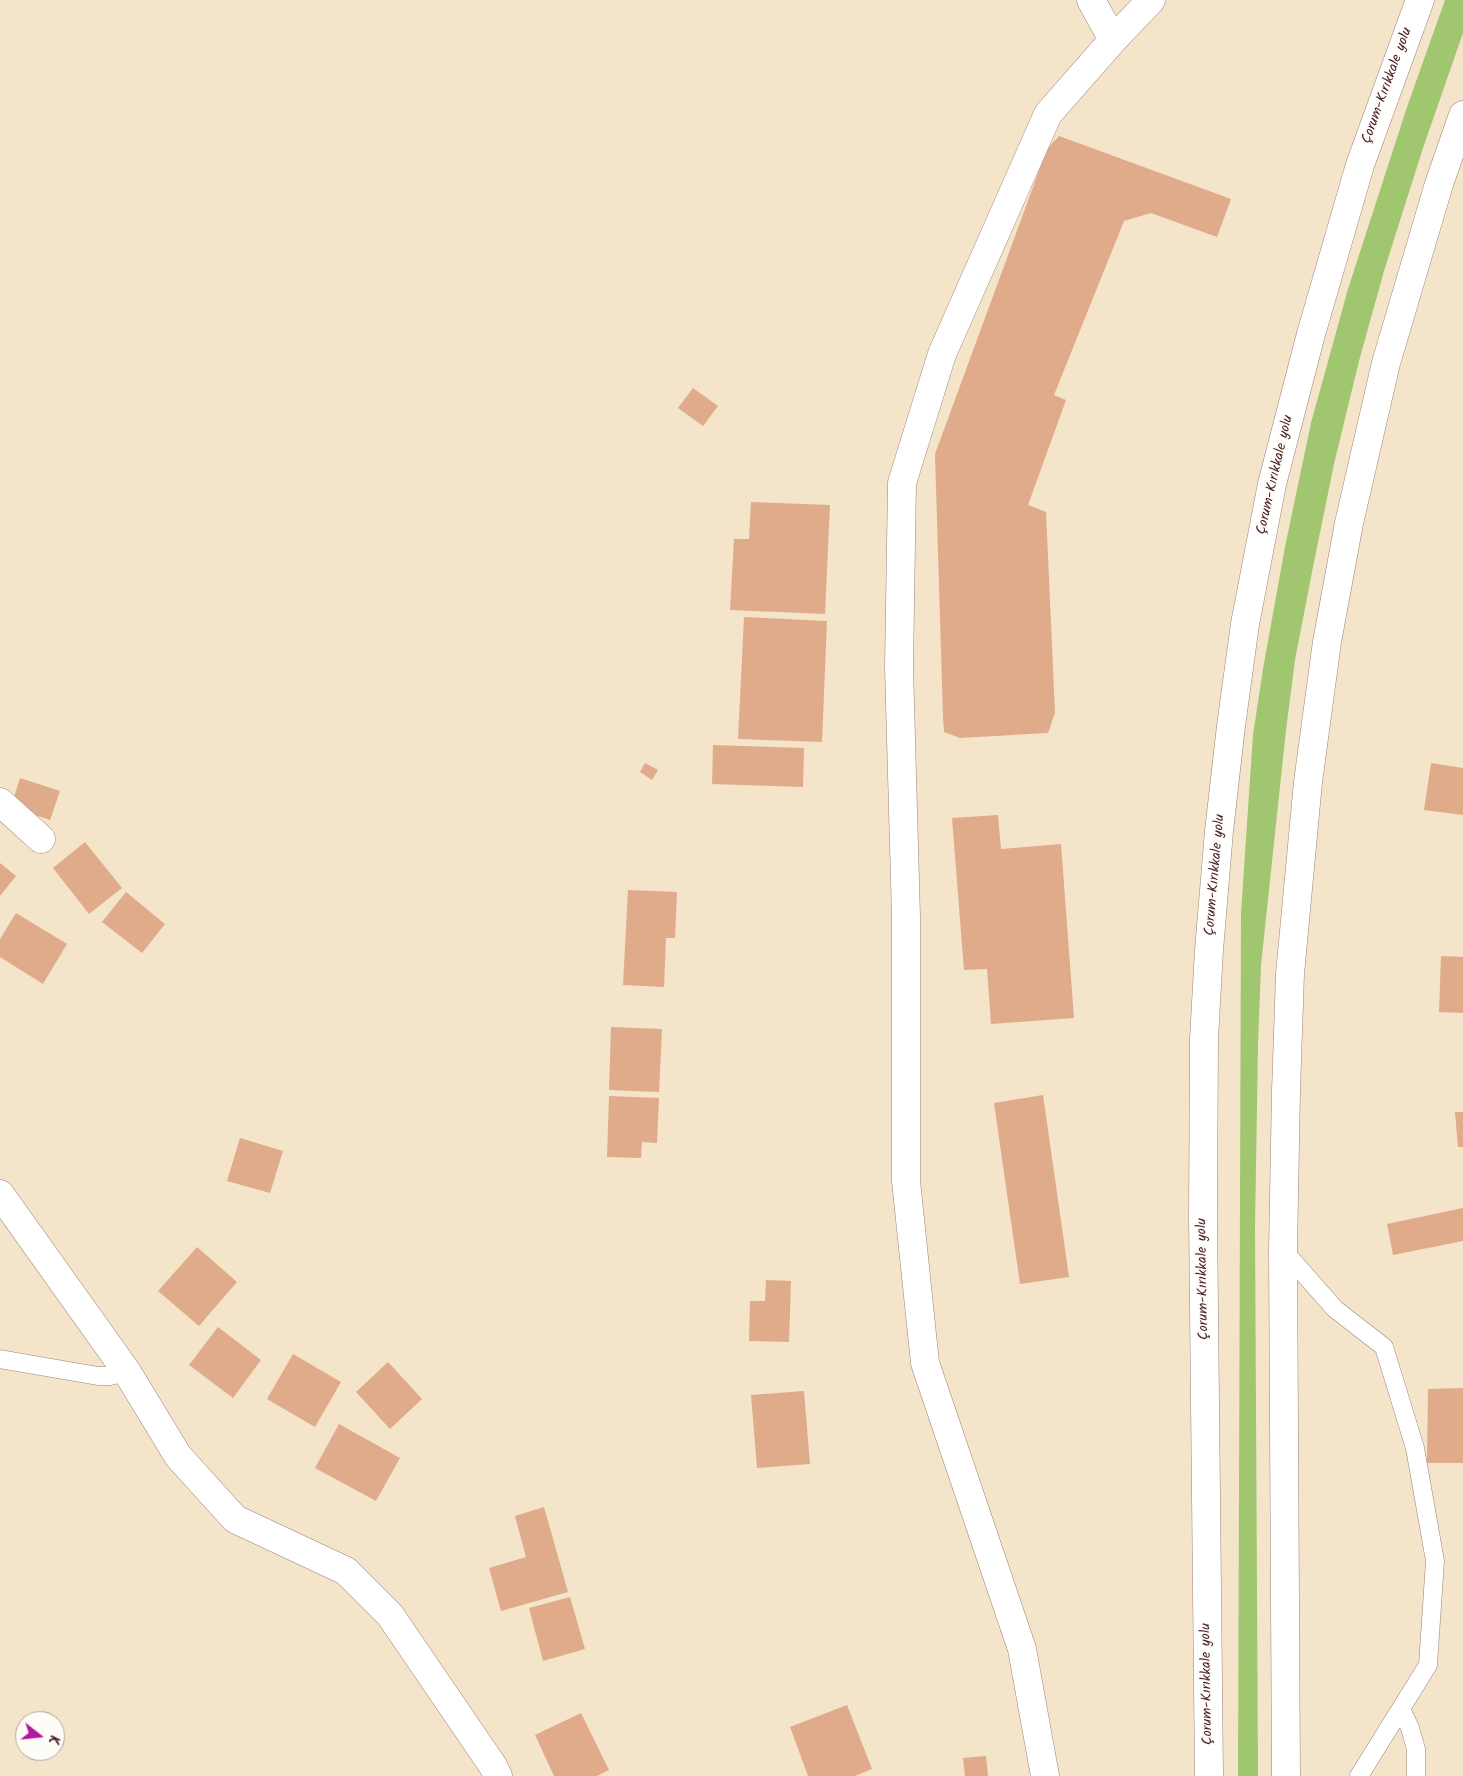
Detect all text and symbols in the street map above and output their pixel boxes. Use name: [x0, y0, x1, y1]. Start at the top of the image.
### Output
street label: Çorum-Kırıkkale yolu: [1359, 26, 1417, 146]
street label: Çorum-Kırıkkale yolu: [1254, 414, 1298, 536]
street label: Çorum-Kırıkkale yolu: [1202, 813, 1230, 937]
street label: Çorum-Kırıkkale yolu: [1195, 1218, 1213, 1340]
street label: Çorum-Kırıkkale yolu: [1199, 1623, 1217, 1745]
north arrow: [15, 1711, 65, 1761]
text: K: [42, 1733, 65, 1747]

